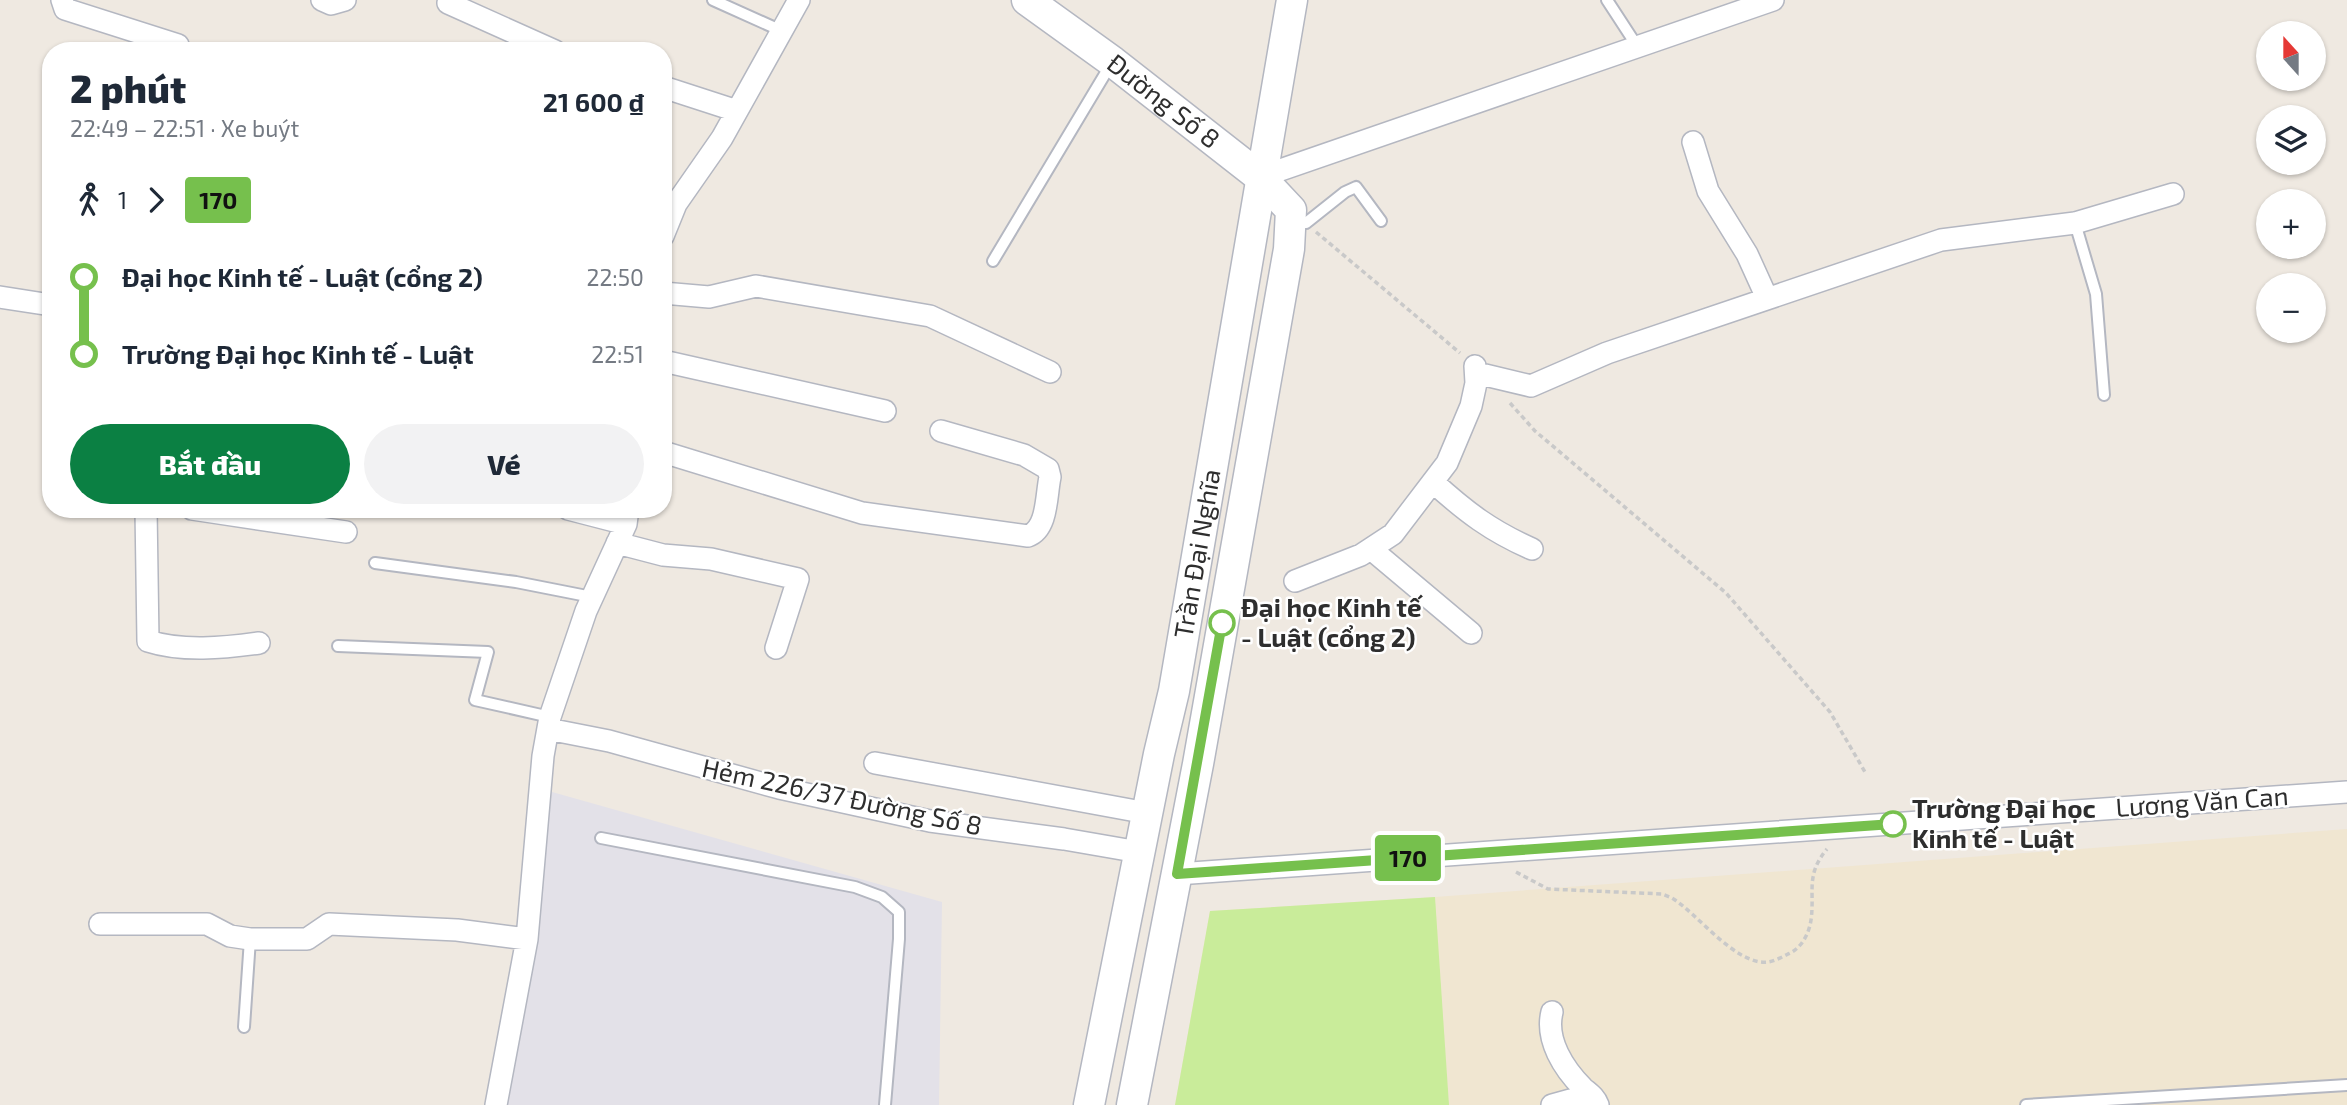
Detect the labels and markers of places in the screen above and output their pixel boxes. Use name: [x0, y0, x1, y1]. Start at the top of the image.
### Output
place label: Đại học Kinh tế - Luật (cổng 2): [1241, 591, 1423, 652]
marker: Đại học Kinh tế - Luật (cổng 2): [1209, 610, 1235, 636]
place label: Trường Đại học Kinh tế - Luật: [1912, 792, 2096, 853]
marker: Trường Đại học Kinh tế - Luật: [1880, 811, 1906, 837]

